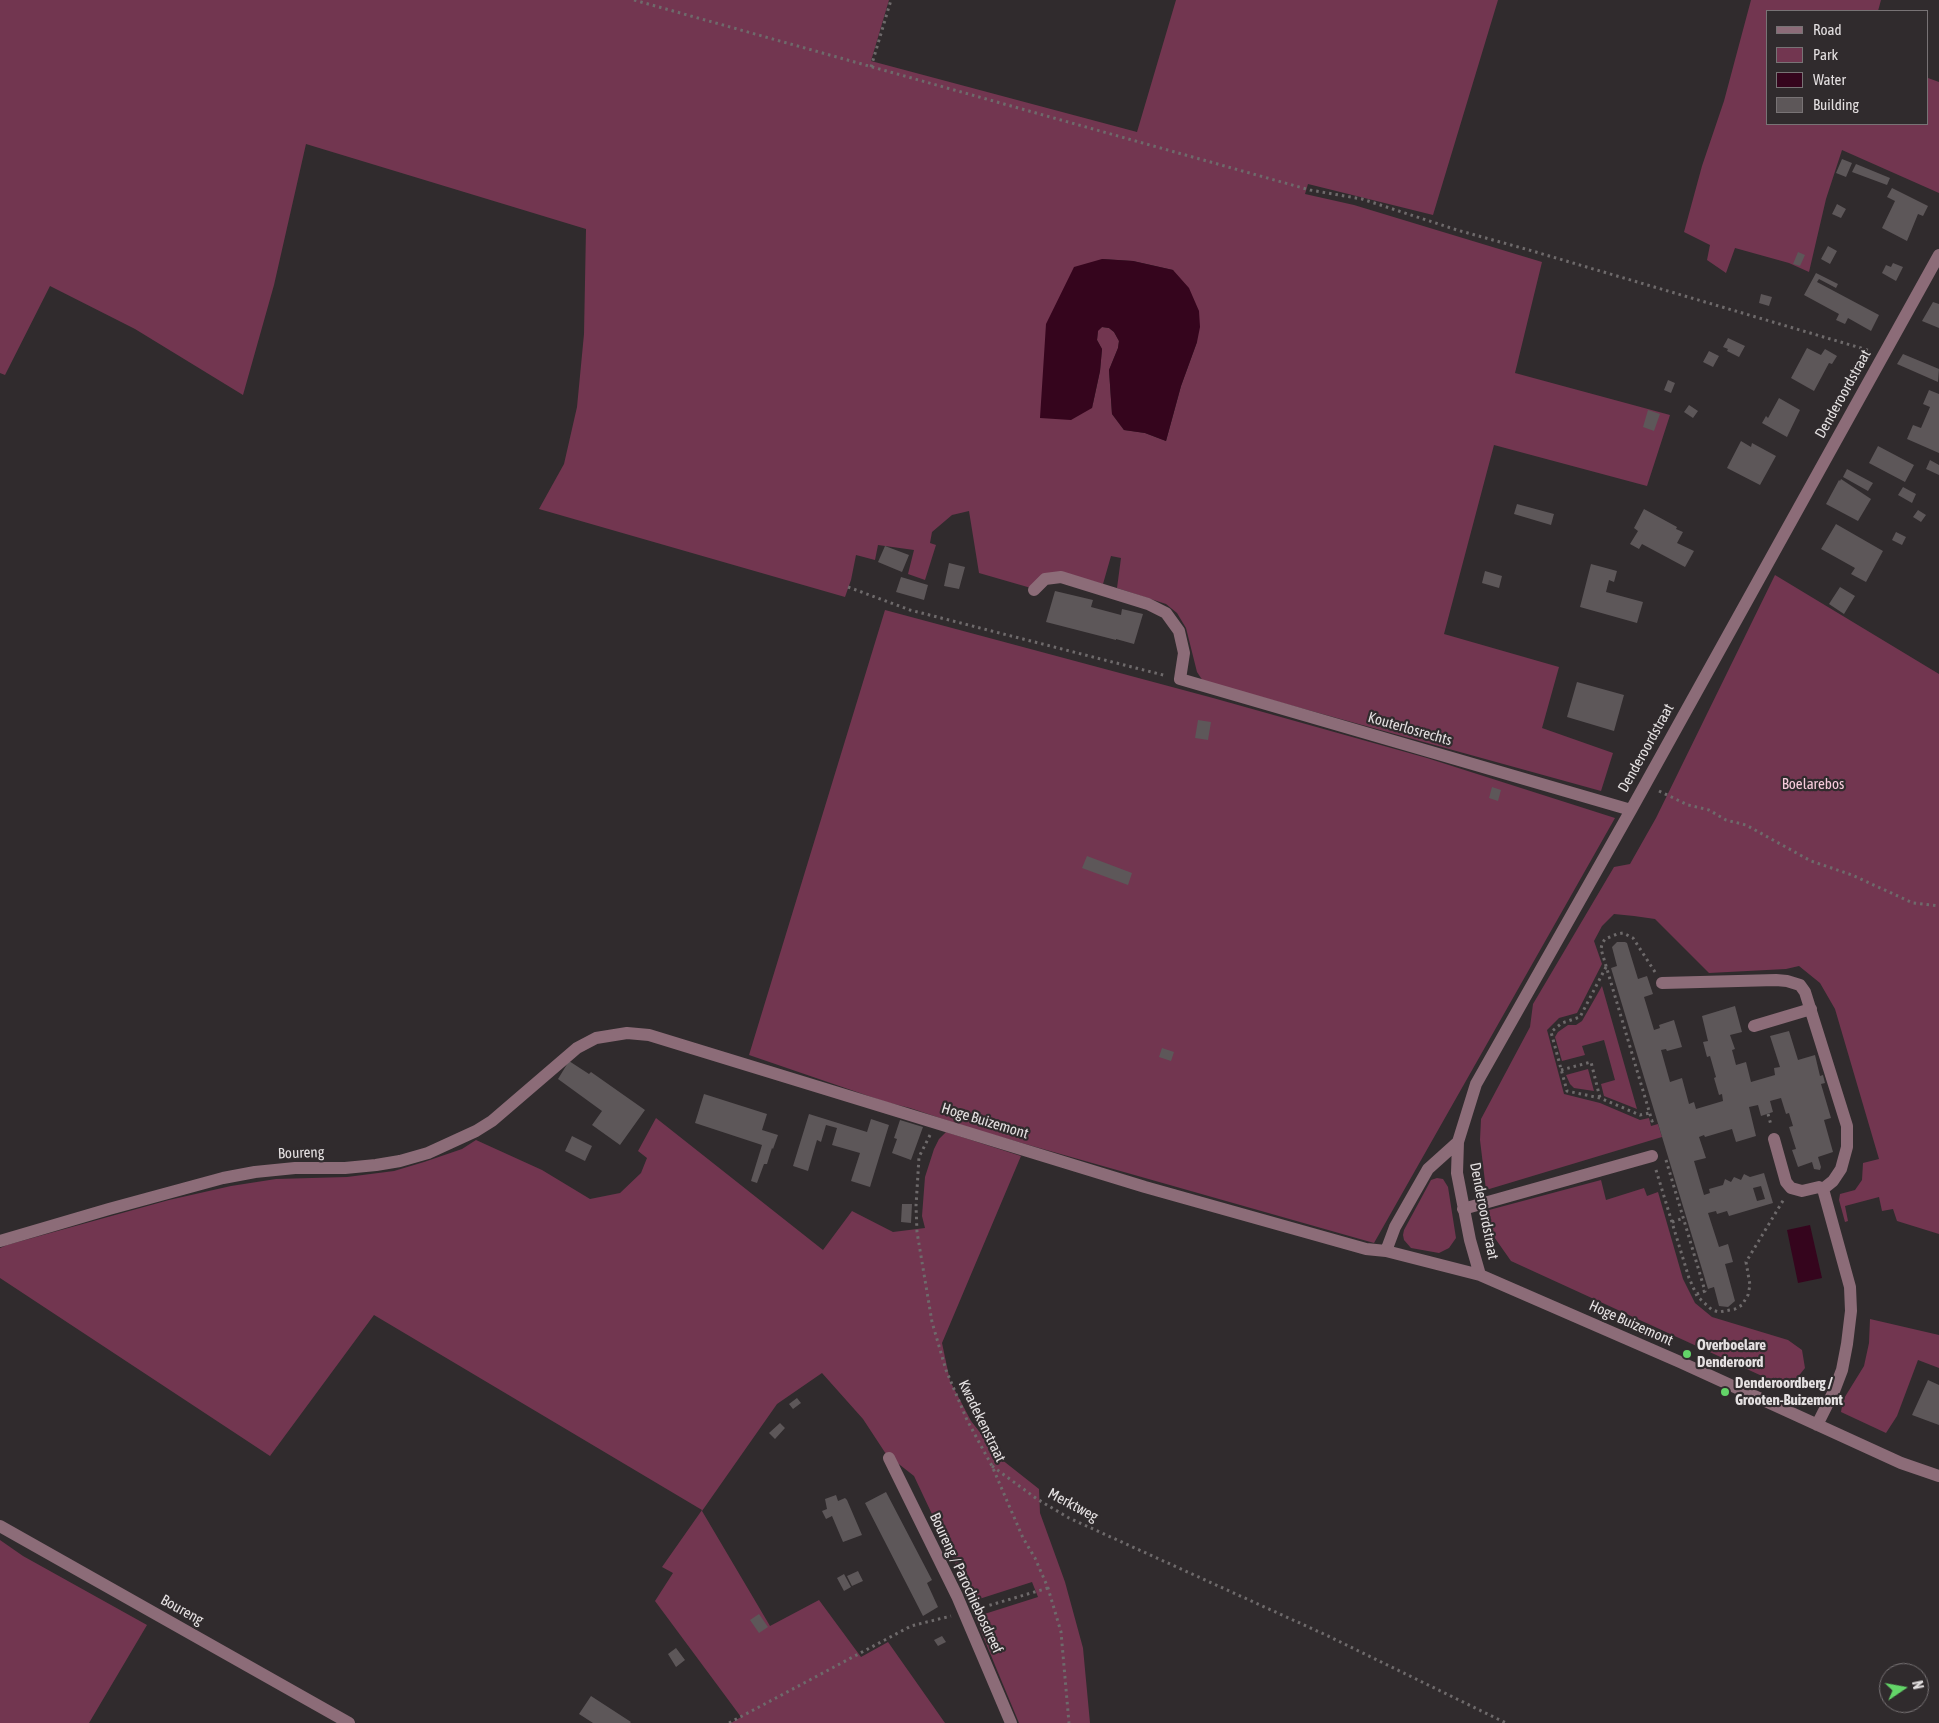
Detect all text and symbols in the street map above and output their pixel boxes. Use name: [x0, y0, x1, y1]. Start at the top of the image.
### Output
legend: [1766, 10, 1929, 125]
text: Road: [1813, 21, 1842, 38]
text: Park: [1813, 46, 1838, 63]
text: Water: [1813, 71, 1846, 88]
text: Building: [1813, 96, 1859, 113]
street label: Denderoordstraat: [1811, 347, 1875, 441]
street label: Denderoordstraat: [1614, 701, 1678, 795]
street label: Kouterlosrechts: [1366, 708, 1454, 750]
park label: Boelarebos: [1782, 775, 1844, 793]
street label: Hoge Buizemont: [939, 1099, 1031, 1143]
street label: Boureng: [278, 1143, 324, 1163]
street label: Denderoordstraat: [1466, 1161, 1502, 1261]
street label: Hoge Buizemont: [1586, 1296, 1676, 1350]
place label: Overboelare Denderoord: [1697, 1336, 1766, 1371]
marker: Overboelare Denderoord: [1681, 1348, 1693, 1360]
place label: Denderoordberg / Grooten-Buizemont: [1735, 1374, 1843, 1409]
street label: Kwadekenstraat: [954, 1377, 1010, 1465]
marker: Denderoordberg / Grooten-Buizemont: [1719, 1386, 1731, 1398]
street label: Merktweg: [1045, 1484, 1101, 1526]
street label: Boureng / Parochiebosdreef: [926, 1510, 1006, 1656]
street label: Boureng: [157, 1591, 207, 1629]
north arrow: [1879, 1663, 1929, 1713]
text: N: [1909, 1679, 1926, 1691]

